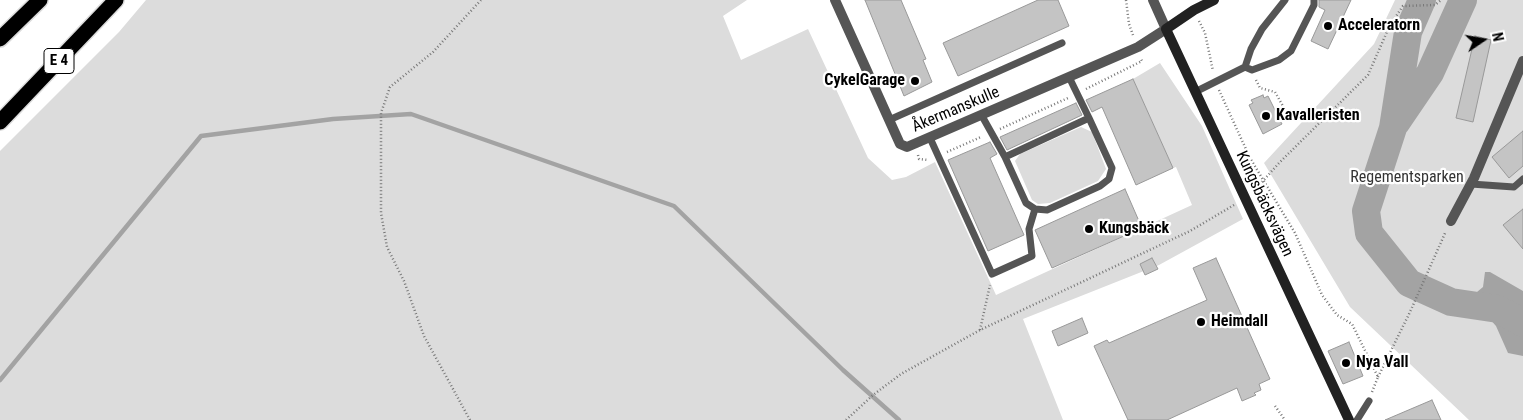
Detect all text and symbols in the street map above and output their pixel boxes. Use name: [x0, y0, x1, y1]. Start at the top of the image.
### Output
north arrow: [1458, 15, 1508, 65]
place label: Acceleratorn: [1338, 16, 1420, 36]
marker: Acceleratorn: [1322, 20, 1334, 32]
text: N: [1489, 31, 1506, 43]
road number: E 4: [44, 48, 74, 74]
place label: CykelGarage: [824, 71, 905, 91]
marker: CykelGarage: [909, 75, 921, 87]
street label: Åkermanskulle: [909, 83, 1003, 137]
place label: Kavalleristen: [1276, 106, 1360, 126]
marker: Kavalleristen: [1260, 110, 1272, 122]
street label: Kungsbäcksvägen: [1231, 148, 1297, 260]
park label: Regementsparken: [1350, 168, 1464, 188]
place label: Kungsbäck: [1099, 219, 1169, 239]
marker: Kungsbäck: [1083, 223, 1095, 235]
place label: Heimdall: [1211, 312, 1268, 332]
marker: Heimdall: [1195, 316, 1207, 328]
place label: Nya Vall: [1356, 353, 1409, 373]
marker: Nya Vall: [1340, 357, 1352, 369]

